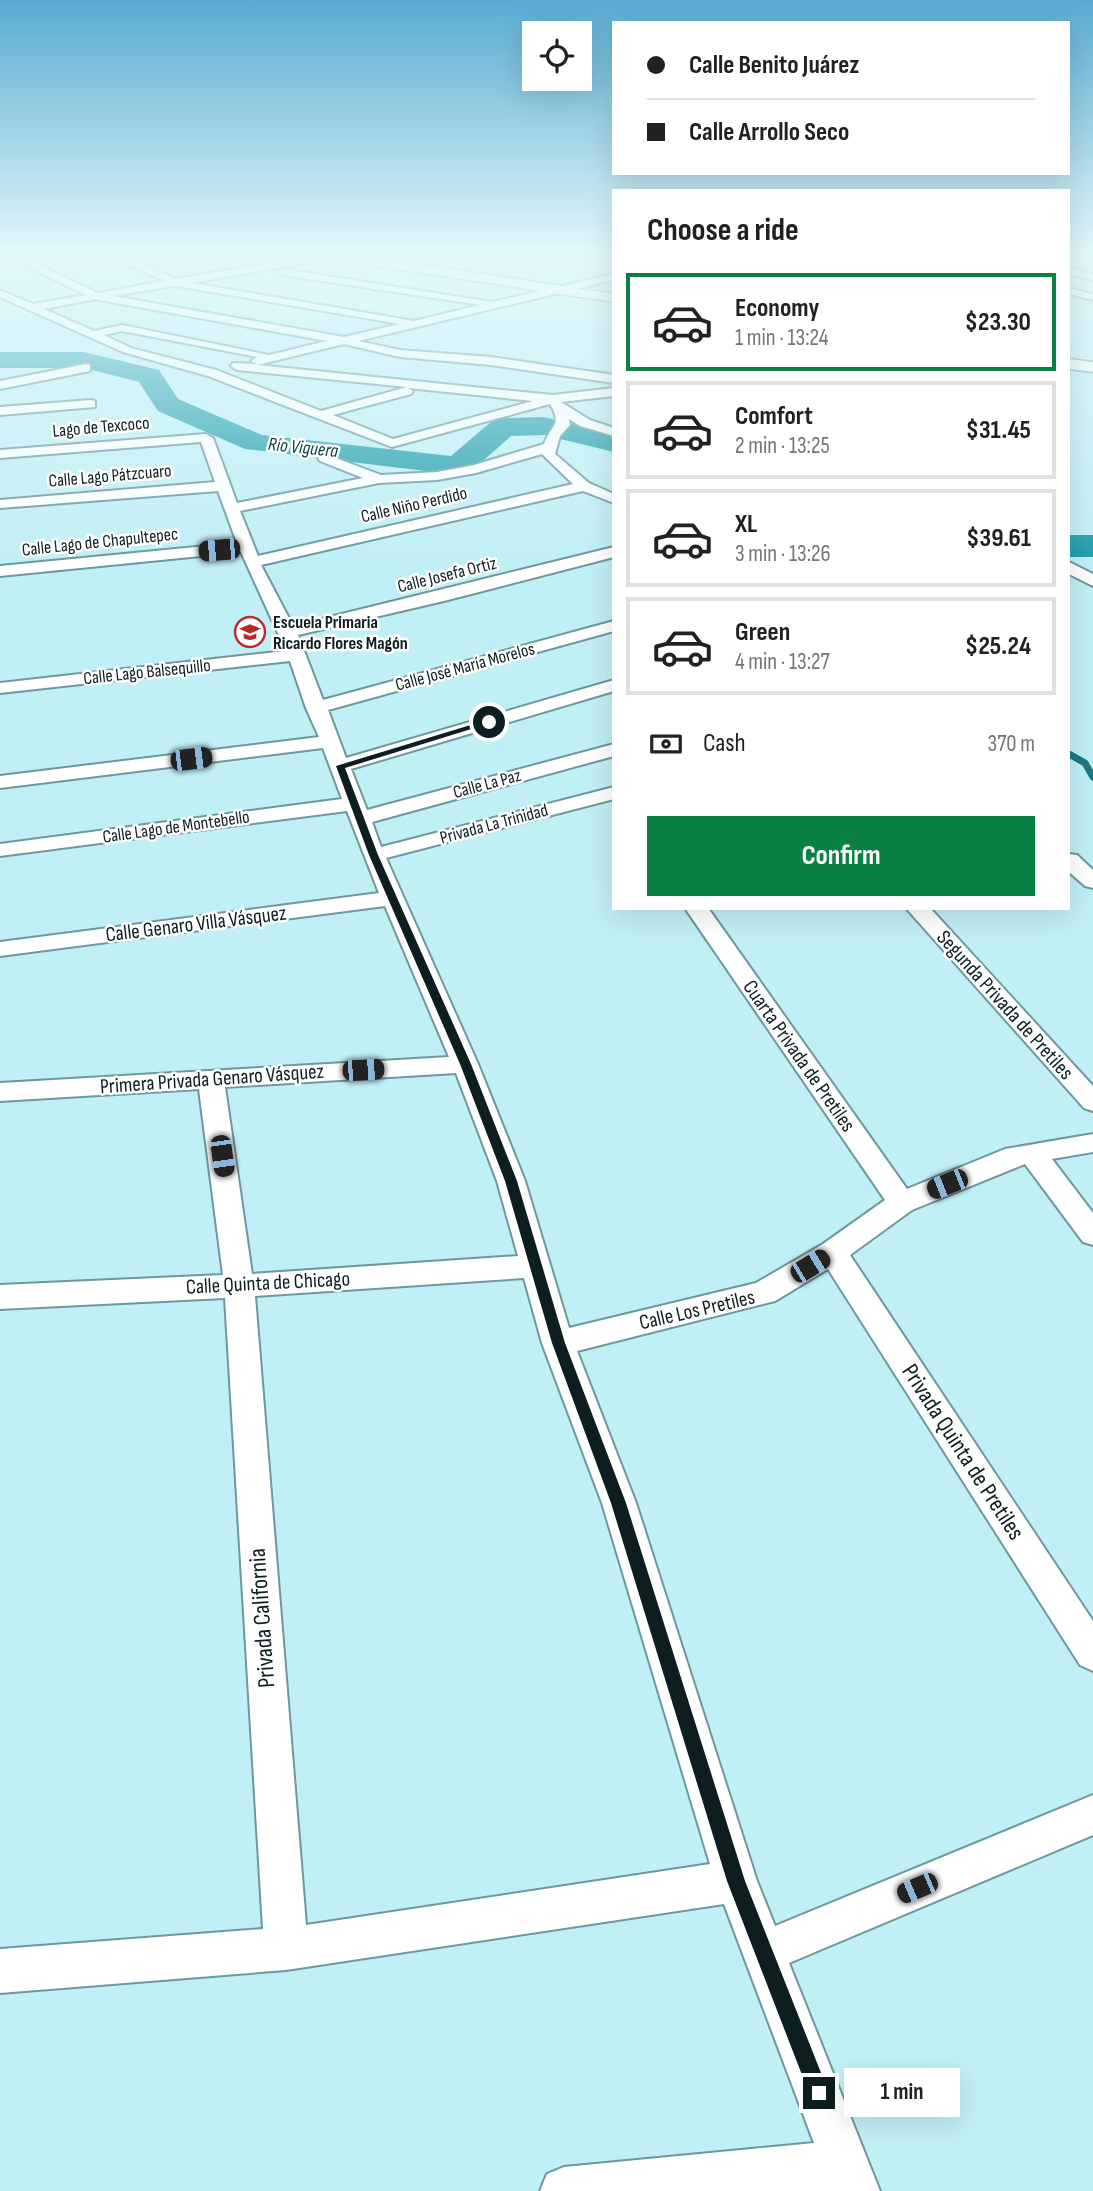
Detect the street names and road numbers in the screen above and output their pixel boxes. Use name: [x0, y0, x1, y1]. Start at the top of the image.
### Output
street label: Lago de Texcoco: [52, 412, 150, 442]
street label: Calle Lago Pátzcuaro: [48, 460, 172, 492]
street label: Calle Niño Perdido: [359, 483, 469, 527]
street label: Calle Lago de Chapultepec: [21, 523, 179, 561]
street label: Calle Josefa Ortiz: [395, 552, 499, 597]
street label: Calle José María Morelos: [393, 638, 537, 696]
street label: Calle Lago Balsequillo: [82, 655, 212, 689]
street label: Calle La Paz: [451, 765, 524, 803]
street label: Privada La Trinidad: [438, 799, 550, 849]
street label: Calle Lago de Montebello: [101, 806, 251, 848]
street label: Calle Genaro Villa Vásquez: [104, 900, 288, 947]
street label: Segunda Privada de Pretiles: [931, 925, 1079, 1085]
street label: Cuarta Privada de Pretiles: [737, 975, 861, 1137]
street label: Primera Privada Genaro Vásquez: [99, 1059, 325, 1099]
street label: Calle Quinta de Chicago: [185, 1266, 351, 1300]
street label: Calle Los Pretiles: [637, 1285, 757, 1335]
street label: Privada Quinta de Pretiles: [895, 1359, 1031, 1545]
street label: Privada California: [243, 1547, 281, 1689]

